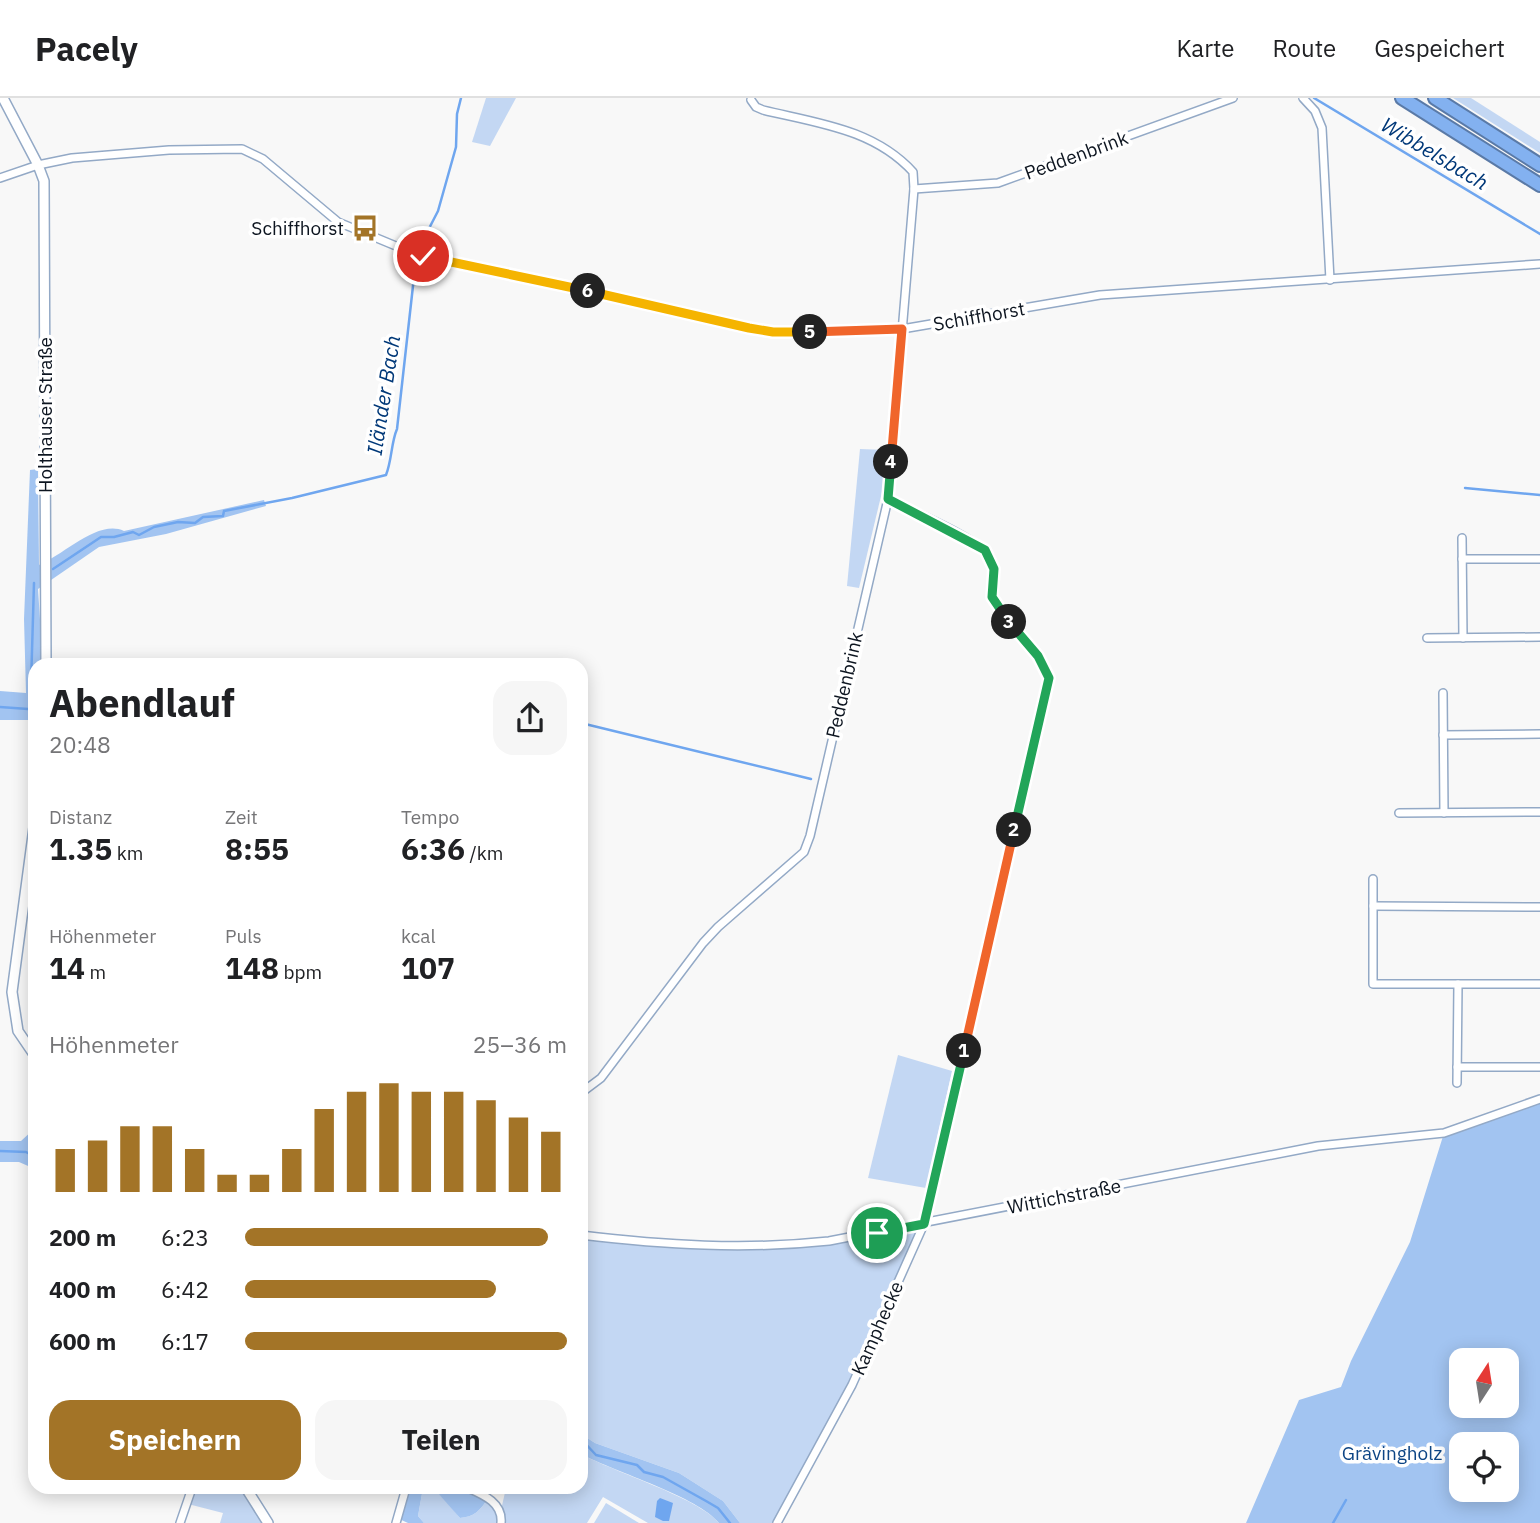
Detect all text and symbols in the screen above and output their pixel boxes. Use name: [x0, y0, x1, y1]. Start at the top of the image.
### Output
text: Pacely: [35, 27, 138, 70]
text: Karte: [1176, 32, 1235, 64]
text: Route: [1273, 32, 1336, 64]
text: Gespeichert: [1374, 32, 1505, 64]
water label: Wibbelsbach: [1376, 110, 1494, 196]
street label: Peddenbrink: [1021, 125, 1131, 185]
bus stop icon: Schiffhorst: [350, 213, 380, 243]
place label: Schiffhorst: [251, 216, 344, 240]
pin: [393, 226, 453, 286]
icon: check: [404, 237, 442, 275]
pin: 6: [570, 274, 606, 308]
text: 6: [582, 278, 593, 302]
street label: Schiffhorst: [931, 296, 1027, 336]
pin: 5: [792, 314, 828, 350]
text: 5: [804, 319, 815, 343]
water label: Iländer Bach: [360, 333, 406, 457]
street label: Holthauser Straße: [33, 337, 57, 493]
pin: 4: [874, 444, 908, 480]
text: 4: [885, 449, 896, 473]
pin: 3: [992, 604, 1026, 640]
text: 3: [1003, 609, 1014, 633]
street label: Peddenbrink: [820, 629, 868, 741]
text: Abendlauf: [49, 678, 235, 727]
button: share: [493, 681, 567, 755]
text: 20:48: [49, 729, 111, 759]
text: Distanz: [49, 805, 112, 829]
text: Zeit: [225, 805, 258, 829]
text: Tempo: [401, 805, 459, 829]
pin: 2: [996, 812, 1032, 848]
text: 2: [1008, 817, 1019, 841]
text: 1.35: [49, 829, 112, 868]
text: 8:55: [225, 829, 289, 868]
text: 6:36: [401, 829, 465, 868]
text: km: [112, 841, 143, 865]
text: /km: [465, 841, 503, 865]
text: Höhenmeter: [49, 924, 156, 948]
text: Puls: [225, 924, 262, 948]
text: kcal: [401, 924, 436, 948]
text: 14: [49, 948, 85, 987]
text: 148: [225, 948, 279, 987]
text: 107: [401, 948, 455, 987]
text: m: [85, 960, 106, 984]
text: bpm: [279, 960, 322, 984]
text: Höhenmeter: [49, 1029, 179, 1059]
text: 25–36 m: [473, 1029, 567, 1059]
pin: 1: [946, 1034, 982, 1068]
text: 1: [958, 1038, 969, 1062]
street label: Wittichstraße: [1005, 1173, 1123, 1219]
pin: [847, 1203, 907, 1263]
icon: arrive: [858, 1214, 896, 1252]
text: 200 m: [49, 1222, 116, 1252]
text: 6:23: [161, 1222, 209, 1252]
text: 400 m: [49, 1274, 116, 1304]
text: 6:42: [161, 1274, 209, 1304]
street label: Kamphecke: [846, 1277, 908, 1379]
text: 600 m: [49, 1326, 116, 1356]
text: 6:17: [161, 1326, 209, 1356]
north arrow: [1449, 1348, 1519, 1418]
map controls: [1449, 1348, 1519, 1502]
button: Speichern: [49, 1400, 301, 1480]
button: Teilen: [315, 1400, 567, 1480]
button: locate: [1449, 1432, 1519, 1502]
park label: Grävingholz: [1342, 1441, 1442, 1465]

